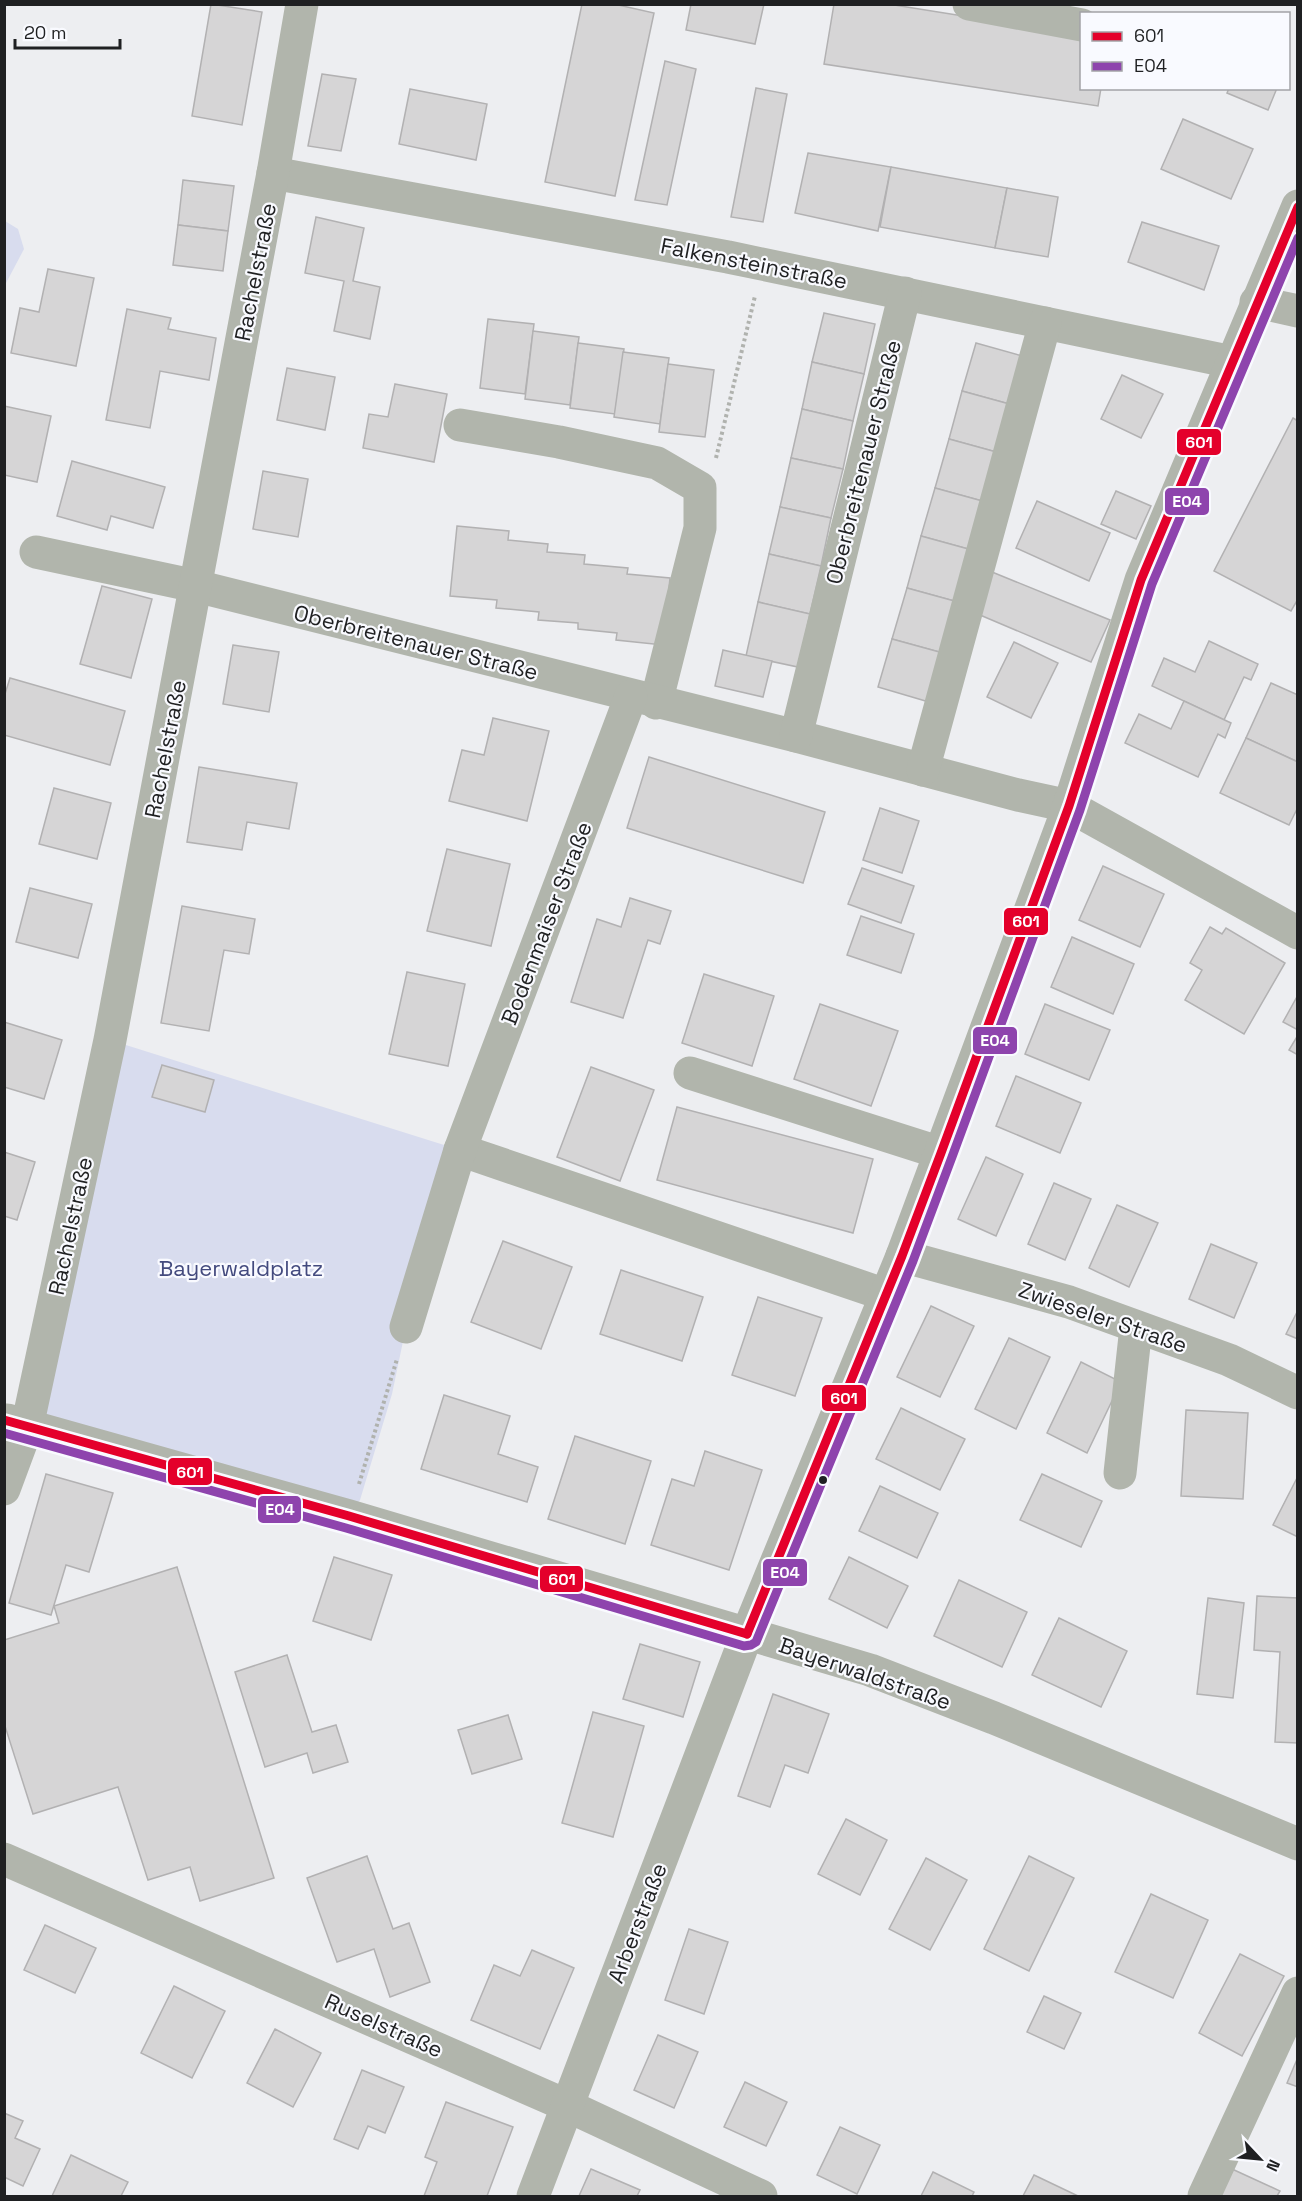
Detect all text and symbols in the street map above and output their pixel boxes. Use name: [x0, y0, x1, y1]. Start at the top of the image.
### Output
scale bar: [15, 12, 120, 50]
legend: [1080, 12, 1290, 90]
text: 20 m: [24, 21, 67, 44]
text: 601: [1134, 24, 1164, 47]
text: E04: [1134, 54, 1167, 77]
street label: Rachelstraße: [228, 201, 282, 343]
street label: Falkensteinstraße: [658, 231, 850, 295]
street label: Oberbreitenauer Straße: [819, 337, 907, 587]
line badge: 601: [1176, 428, 1222, 456]
text: 601: [1185, 432, 1213, 453]
line badge: E04: [1164, 487, 1210, 516]
text: E04: [1172, 491, 1202, 512]
street label: Oberbreitenauer Straße: [291, 598, 541, 686]
street label: Rachelstraße: [138, 678, 192, 820]
street label: Bodenmaiser Straße: [494, 817, 598, 1029]
line badge: 601: [1003, 907, 1049, 936]
text: 601: [1012, 911, 1040, 932]
line badge: E04: [972, 1026, 1018, 1055]
text: E04: [980, 1030, 1010, 1051]
street label: Rachelstraße: [42, 1155, 98, 1297]
park label: Bayerwaldplatz: [159, 1254, 323, 1282]
street label: Zwieseler Straße: [1015, 1275, 1191, 1359]
line badge: 601: [821, 1384, 867, 1412]
text: 601: [830, 1388, 858, 1409]
line badge: 601: [167, 1457, 213, 1486]
text: 601: [176, 1462, 204, 1483]
unlabelled marker: [817, 1474, 829, 1486]
line badge: E04: [257, 1495, 302, 1524]
text: E04: [265, 1499, 295, 1520]
line badge: E04: [762, 1558, 808, 1587]
text: E04: [770, 1562, 800, 1583]
line badge: 601: [539, 1565, 584, 1593]
text: 601: [548, 1569, 576, 1590]
street label: Bayerwaldstraße: [775, 1630, 955, 1716]
street label: Arberstraße: [601, 1859, 673, 1987]
street label: Ruselstraße: [321, 1987, 447, 2063]
north arrow: [1230, 2129, 1290, 2189]
text: N: [1261, 2156, 1285, 2175]

